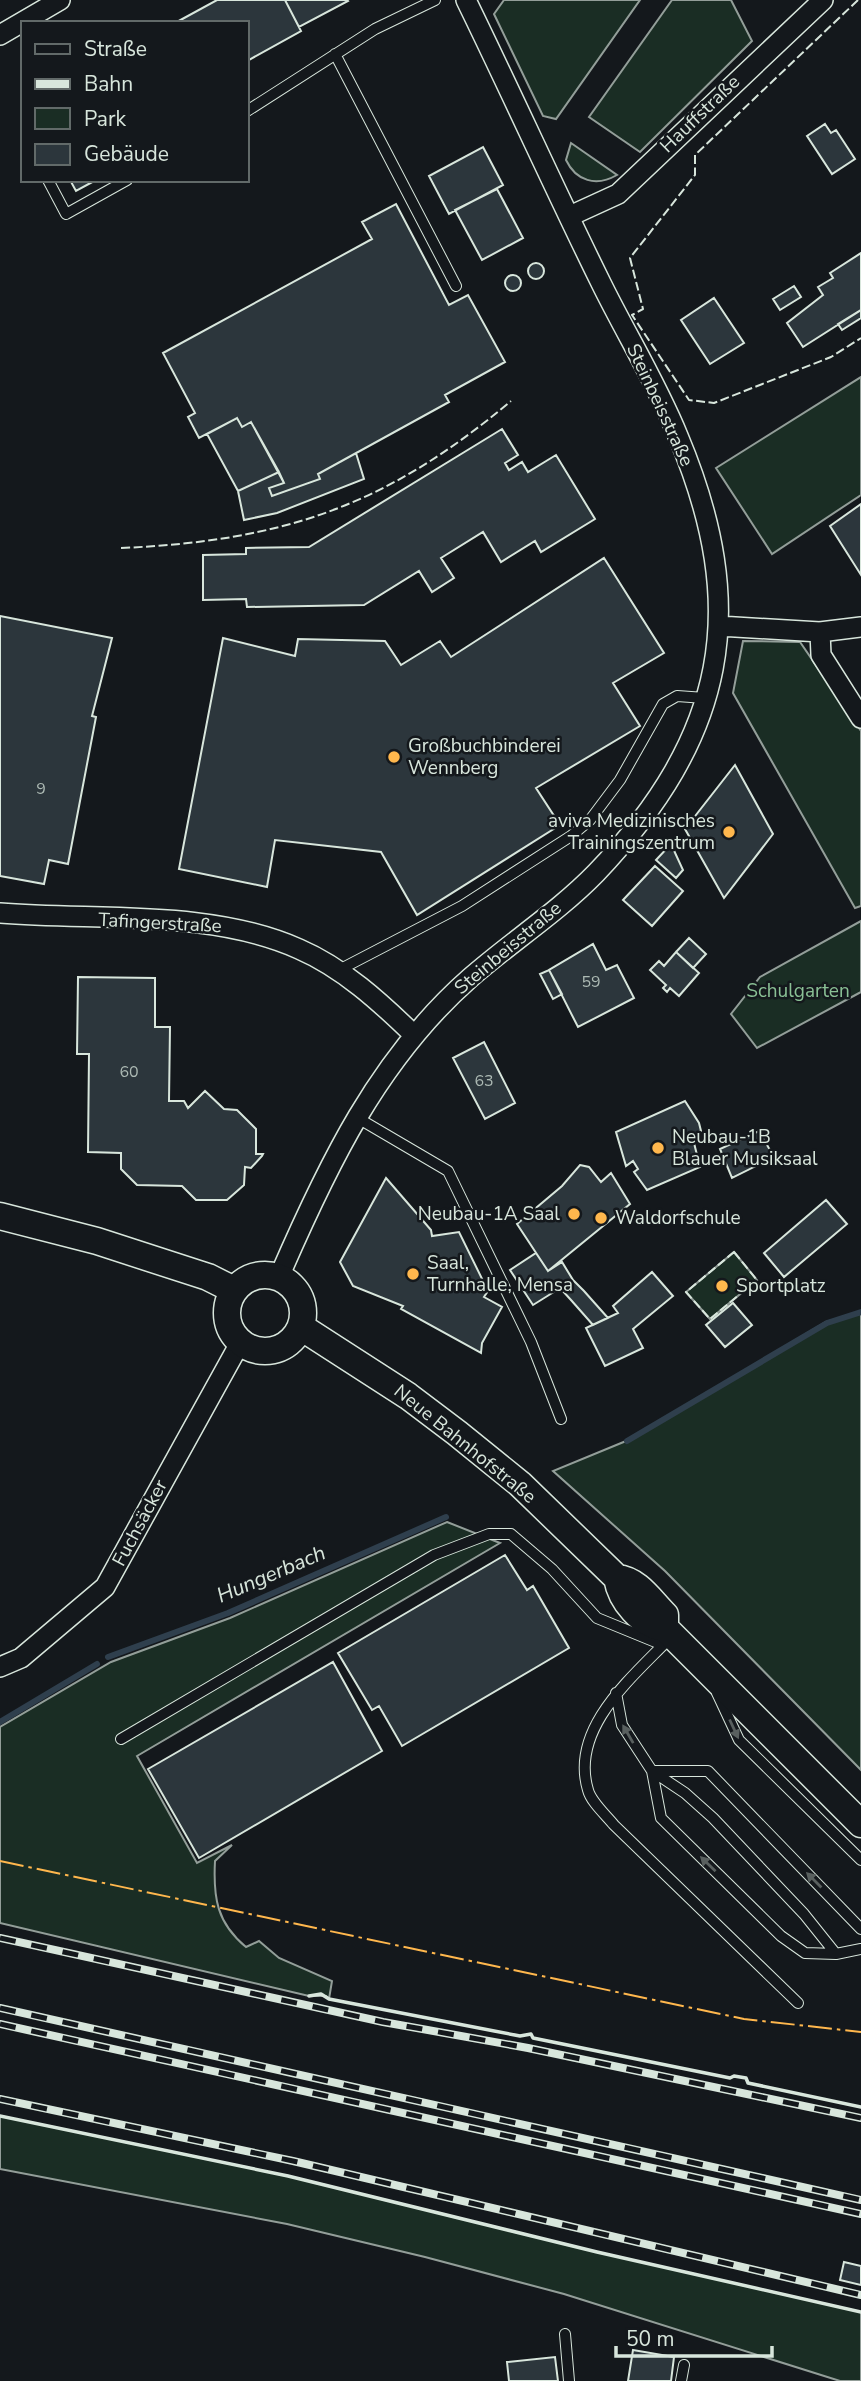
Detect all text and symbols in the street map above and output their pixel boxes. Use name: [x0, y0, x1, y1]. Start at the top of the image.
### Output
legend: [21, 21, 248, 182]
text: Straße: [84, 35, 147, 63]
street label: Hauffstraße: [654, 69, 746, 159]
text: Bahn: [84, 70, 133, 98]
text: Park: [84, 105, 126, 133]
text: Gebäude: [84, 140, 169, 168]
street label: Steinbeisstraße: [620, 339, 700, 471]
place label: Großbuchbinderei Wennberg: [408, 733, 561, 781]
marker: Großbuchbinderei Wennberg: [386, 749, 402, 765]
house number: 9: [36, 778, 46, 800]
place label: aviva Medizinisches Trainingszentrum: [548, 808, 715, 856]
marker: aviva Medizinisches Trainingszentrum: [721, 824, 737, 840]
street label: Steinbeisstraße: [449, 895, 567, 1001]
street label: Tafingerstraße: [98, 907, 222, 939]
house number: 59: [581, 971, 601, 993]
park label: Schulgarten: [746, 978, 850, 1004]
house number: 60: [119, 1061, 139, 1083]
house number: 63: [474, 1070, 494, 1092]
place label: Neubau-1B Blauer Musiksaal: [672, 1124, 818, 1172]
marker: Neubau-1B Blauer Musiksaal: [650, 1140, 666, 1156]
place label: Neubau-1A Saal: [418, 1201, 560, 1227]
place label: Waldorfschule: [615, 1205, 741, 1231]
marker: Neubau-1A Saal: [566, 1206, 582, 1222]
marker: Waldorfschule: [593, 1210, 609, 1226]
place label: Saal, Turnhalle, Mensa: [427, 1250, 573, 1298]
marker: Saal, Turnhalle, Mensa: [405, 1266, 421, 1282]
place label: Sportplatz: [736, 1273, 826, 1299]
marker: Sportplatz: [714, 1278, 730, 1294]
street label: Neue Bahnhofstraße: [388, 1378, 542, 1510]
street label: Fuchsäcker: [106, 1475, 174, 1571]
water label: Hungerbach: [212, 1539, 330, 1609]
one-way arrow: [728, 1719, 740, 1739]
one-way arrow: [621, 1725, 634, 1744]
one-way arrow: [699, 1856, 717, 1872]
one-way arrow: [806, 1872, 823, 1888]
scale bar: [616, 2314, 772, 2358]
text: 50 m: [626, 2325, 675, 2353]

